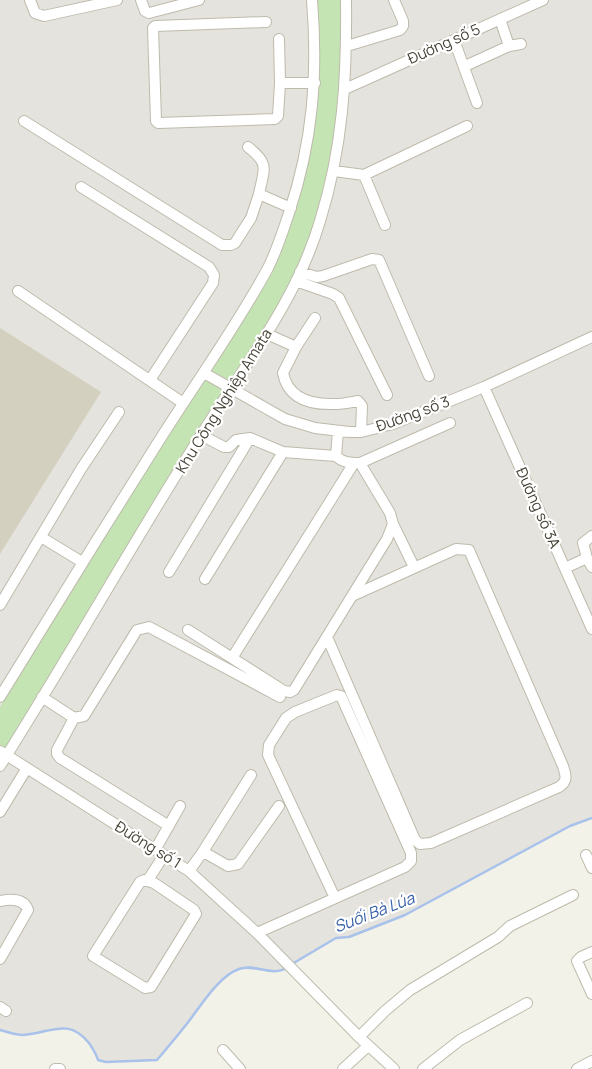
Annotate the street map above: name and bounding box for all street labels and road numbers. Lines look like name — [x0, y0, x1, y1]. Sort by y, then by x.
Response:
street label: Đường số 5 — [404, 18, 483, 69]
street label: Khu Công Nghiệp Amata — [170, 324, 277, 477]
street label: Đường số 3 — [373, 391, 453, 437]
street label: Đường số 3A — [511, 464, 566, 552]
street label: Đường số 1 — [111, 816, 185, 873]

